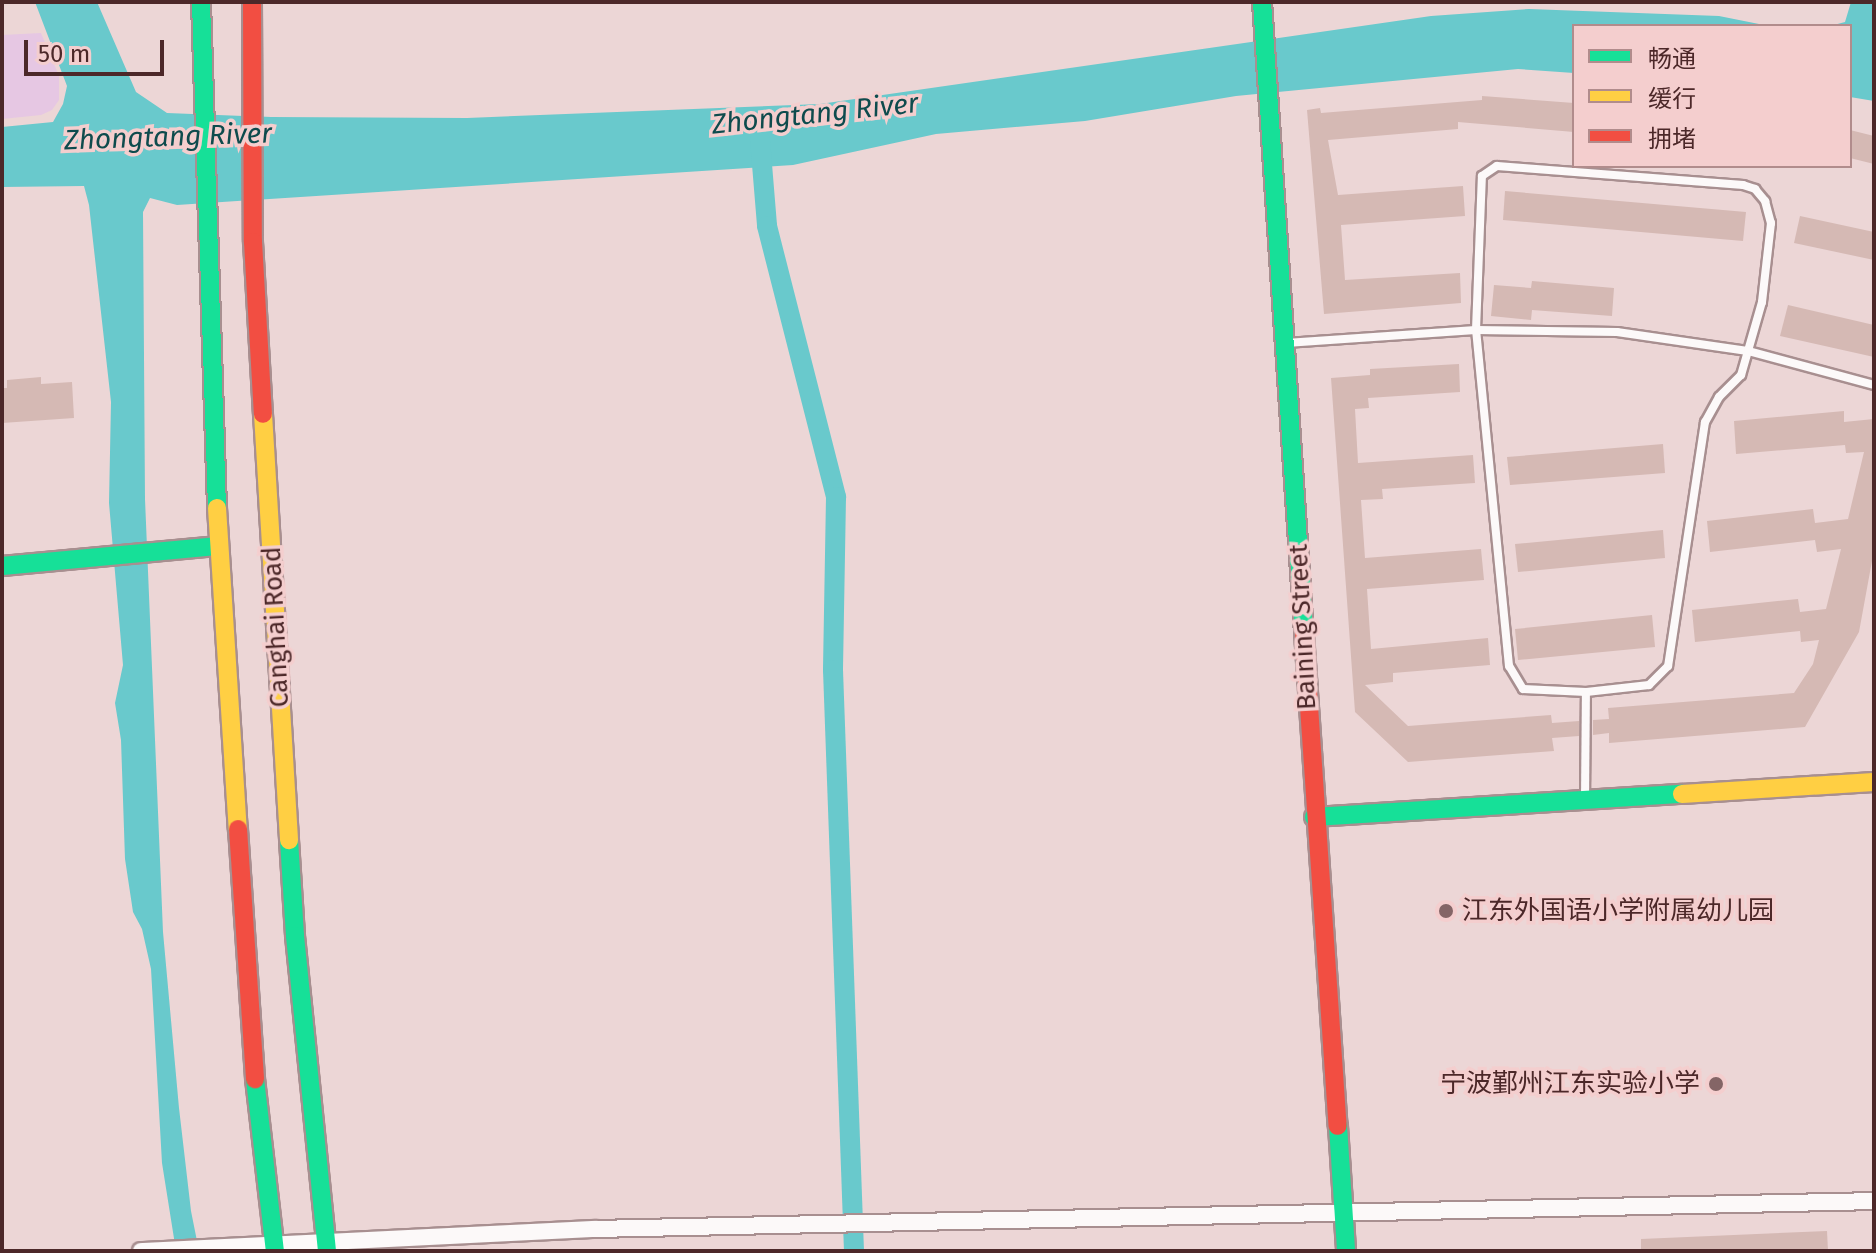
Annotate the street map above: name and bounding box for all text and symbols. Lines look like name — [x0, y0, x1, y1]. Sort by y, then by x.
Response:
scale bar — [28, 24, 168, 74]
legend — [1572, 24, 1852, 168]
text: 50 m — [38, 40, 90, 68]
text: 畅通 — [1648, 45, 1696, 73]
text: 缓行 — [1648, 85, 1696, 113]
water label: Zhongtang River — [710, 86, 920, 142]
water label: Zhongtang River — [64, 117, 272, 157]
text: 拥堵 — [1648, 125, 1696, 153]
street label: Baining Street — [1283, 543, 1323, 711]
street label: Canghai Road — [256, 546, 296, 708]
place label: 江东外国语小学附属幼儿园 — [1462, 895, 1774, 927]
marker: 江东外国语小学附属幼儿园 — [1437, 902, 1455, 920]
place label: 宁波鄞州江东实验小学 — [1440, 1068, 1700, 1100]
marker: 宁波鄞州江东实验小学 — [1707, 1075, 1725, 1093]

